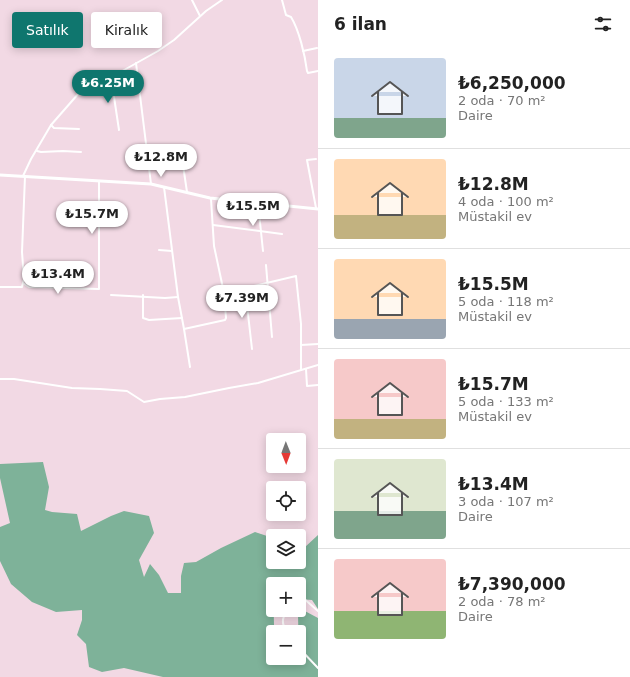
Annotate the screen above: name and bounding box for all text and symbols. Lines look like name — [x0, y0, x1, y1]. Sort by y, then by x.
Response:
chip: Satılık — [12, 12, 83, 48]
chip: Kiralık — [91, 12, 162, 48]
icon: filters — [592, 13, 614, 35]
text: 6 ilan — [334, 14, 387, 34]
pin: ₺6.25M — [75, 70, 141, 104]
text: ₺6,250,000 — [458, 73, 566, 93]
icon: home — [366, 74, 414, 122]
text: ₺6.25M — [81, 75, 135, 90]
text: 2 oda · 70 m² — [458, 93, 546, 108]
text: Daire — [458, 108, 493, 123]
pin: ₺12.8M — [128, 144, 194, 178]
text: ₺12.8M — [134, 149, 188, 164]
text: ₺12.8M — [458, 174, 529, 194]
icon: home — [366, 175, 414, 223]
pin: ₺15.5M — [220, 193, 286, 227]
text: 4 oda · 100 m² — [458, 194, 554, 209]
text: ₺15.5M — [226, 198, 280, 213]
pin: ₺15.7M — [59, 201, 125, 235]
text: ₺15.7M — [65, 206, 119, 221]
text: Müstakil ev — [458, 209, 532, 224]
pin: ₺13.4M — [25, 261, 91, 295]
text: ₺13.4M — [31, 266, 85, 281]
text: ₺15.5M — [458, 274, 529, 294]
icon: home — [366, 275, 414, 323]
pin: ₺7.39M — [209, 285, 275, 319]
text: ₺7.39M — [215, 290, 269, 305]
text: 5 oda · 118 m² — [458, 294, 554, 309]
text: Müstakil ev — [458, 309, 532, 324]
text: ₺15.7M — [458, 374, 529, 394]
icon: home — [366, 375, 414, 423]
text: 5 oda · 133 m² — [458, 394, 554, 409]
text: Müstakil ev — [458, 409, 532, 424]
north arrow — [266, 433, 306, 473]
map controls — [266, 433, 306, 665]
text: ₺13.4M — [458, 474, 529, 494]
icon: home — [366, 475, 414, 523]
button: locate — [266, 481, 306, 521]
text: 3 oda · 107 m² — [458, 494, 554, 509]
text: Daire — [458, 509, 493, 524]
button: layers — [266, 529, 306, 569]
text: ₺7,390,000 — [458, 574, 566, 594]
icon: home — [366, 575, 414, 623]
button: + — [266, 577, 306, 617]
text: 2 oda · 78 m² — [458, 594, 546, 609]
text: Daire — [458, 609, 493, 624]
button: − — [266, 625, 306, 665]

